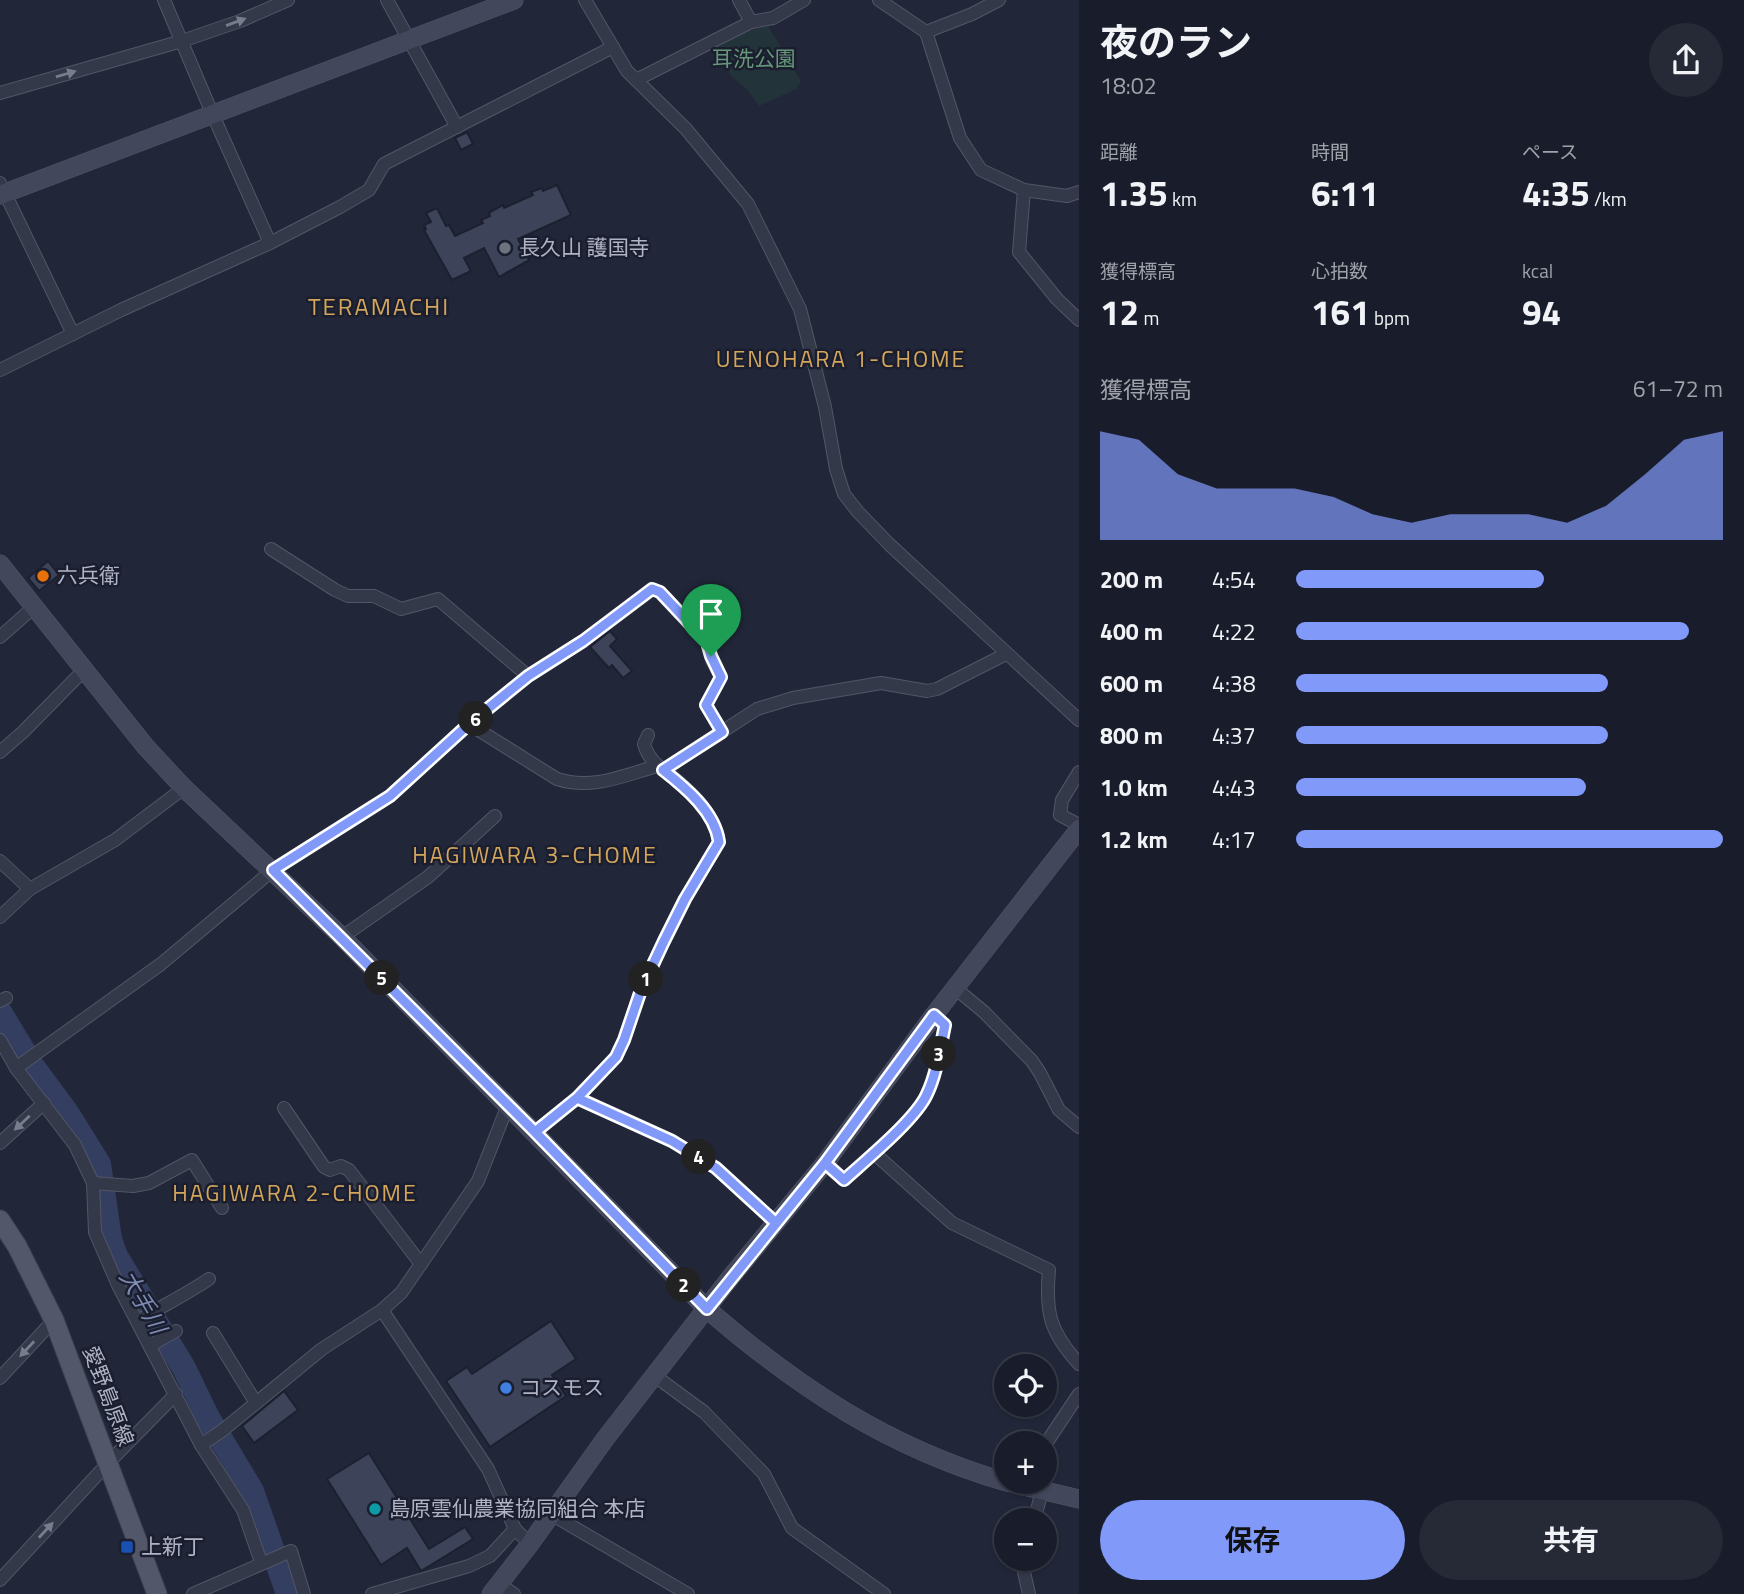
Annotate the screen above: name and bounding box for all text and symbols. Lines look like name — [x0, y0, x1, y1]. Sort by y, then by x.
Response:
text: 夜のラン — [1100, 13, 1252, 71]
one-way arrow — [226, 16, 247, 27]
button: share — [1649, 23, 1723, 97]
park label: 耳洗公園 — [712, 42, 796, 74]
text: 18:02 — [1100, 68, 1157, 103]
one-way arrow — [55, 69, 76, 79]
text: 距離 — [1100, 137, 1138, 166]
text: 時間 — [1311, 137, 1349, 166]
text: ペース — [1522, 137, 1578, 166]
text: 1.35 — [1100, 166, 1168, 220]
text: 6:11 — [1311, 166, 1379, 220]
text: 4:35 — [1522, 166, 1590, 220]
text: km — [1168, 184, 1197, 213]
text: /km — [1590, 184, 1627, 213]
place label: 長久山 護国寺 — [519, 231, 650, 263]
marker: 長久山 護国寺 — [497, 240, 513, 256]
text: 獲得標高 — [1100, 256, 1176, 285]
text: 心拍数 — [1311, 256, 1368, 285]
text: kcal — [1522, 256, 1553, 285]
text: 12 — [1100, 285, 1139, 339]
text: 161 — [1311, 285, 1370, 339]
text: 94 — [1522, 285, 1561, 339]
district label: TERAMACHI — [308, 288, 450, 324]
text: m — [1139, 303, 1159, 332]
text: bpm — [1370, 303, 1410, 332]
district label: UENOHARA 1-CHOME — [716, 341, 966, 376]
text: 61–72 m — [1633, 371, 1723, 406]
text: 獲得標高 — [1100, 372, 1192, 407]
place label: 六兵衛 — [57, 559, 120, 591]
text: 200 m — [1100, 562, 1163, 597]
text: 4:54 — [1212, 562, 1256, 597]
marker: 六兵衛 — [35, 568, 51, 584]
pin — [681, 584, 741, 656]
icon: arrive — [692, 595, 730, 633]
text: 400 m — [1100, 614, 1163, 649]
text: 4:22 — [1212, 614, 1256, 649]
text: 600 m — [1100, 666, 1163, 701]
text: 4:38 — [1212, 666, 1256, 701]
pin: 6 — [458, 702, 494, 736]
text: 6 — [470, 704, 481, 733]
text: 800 m — [1100, 718, 1163, 753]
text: 4:37 — [1212, 718, 1256, 753]
text: 1.0 km — [1100, 770, 1168, 805]
text: 4:43 — [1212, 770, 1256, 805]
text: 1.2 km — [1100, 822, 1168, 857]
text: 4:17 — [1212, 822, 1256, 857]
district label: HAGIWARA 3-CHOME — [412, 837, 658, 872]
pin: 5 — [364, 960, 400, 996]
pin: 1 — [628, 962, 664, 996]
text: 5 — [376, 963, 387, 992]
text: 1 — [640, 964, 651, 993]
pin: 3 — [922, 1036, 956, 1072]
text: 3 — [933, 1039, 944, 1068]
one-way arrow — [13, 1115, 31, 1131]
pin: 4 — [682, 1140, 716, 1174]
text: 4 — [693, 1142, 704, 1171]
district label: HAGIWARA 2-CHOME — [172, 1175, 418, 1210]
water label: 大手川 — [111, 1263, 177, 1343]
pin: 2 — [666, 1268, 702, 1302]
text: 2 — [678, 1270, 689, 1299]
one-way arrow — [20, 1340, 36, 1357]
street label: 愛野島原線 — [75, 1341, 143, 1450]
map controls — [994, 1354, 1057, 1571]
button: locate — [994, 1354, 1057, 1417]
place label: コスモス — [520, 1371, 604, 1403]
marker: コスモス — [498, 1380, 514, 1396]
button: + — [994, 1431, 1057, 1494]
place label: 島原雲仙農業協同組合 本店 — [389, 1492, 646, 1524]
button: 保存 — [1100, 1500, 1405, 1580]
button: 共有 — [1419, 1500, 1723, 1580]
marker: 島原雲仙農業協同組合 本店 — [367, 1501, 383, 1517]
button: − — [994, 1508, 1057, 1571]
one-way arrow — [38, 1522, 54, 1539]
place label: 上新丁 — [141, 1530, 204, 1562]
marker: 上新丁 — [119, 1539, 135, 1555]

